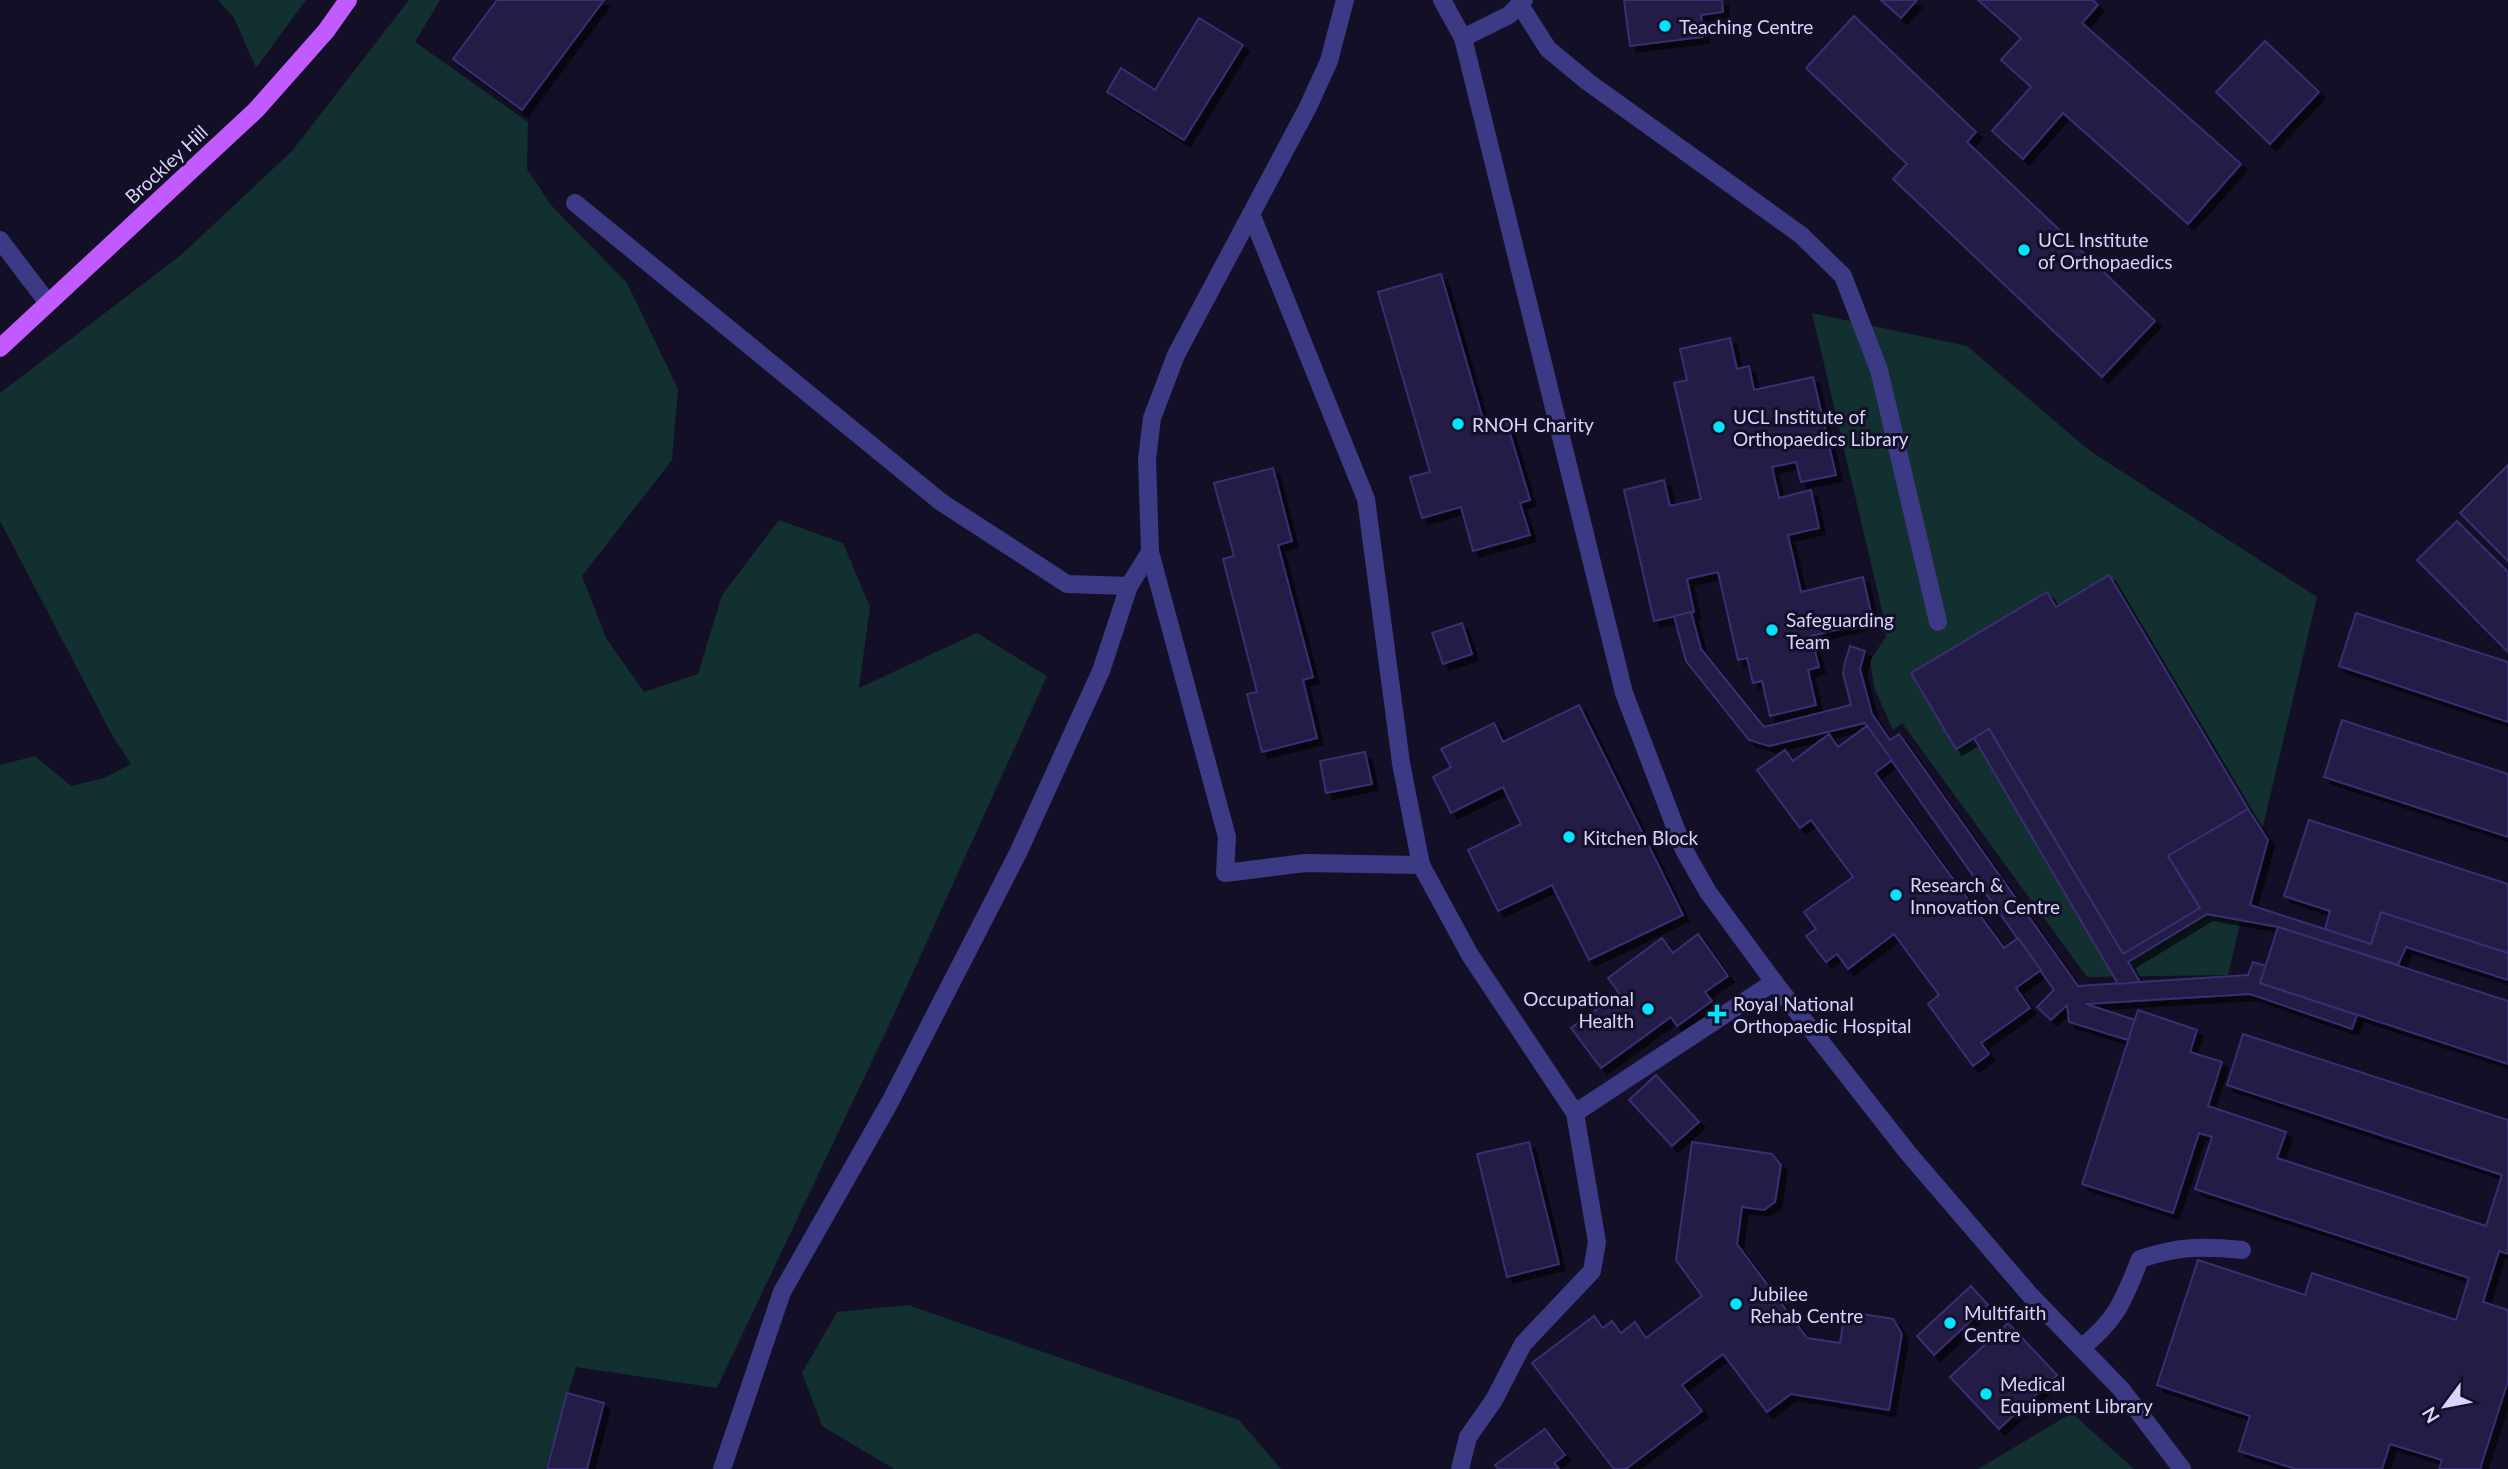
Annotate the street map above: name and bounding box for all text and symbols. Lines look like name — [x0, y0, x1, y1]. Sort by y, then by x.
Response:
place label: Teaching Centre — [1679, 15, 1813, 38]
marker: Teaching Centre — [1657, 18, 1673, 34]
street label: Brockley Hill — [120, 120, 212, 208]
place label: UCL Institute of Orthopaedics — [2038, 228, 2172, 273]
marker: UCL Institute of Orthopaedics — [2016, 242, 2032, 258]
place label: UCL Institute of Orthopaedics Library — [1733, 405, 1909, 450]
place label: RNOH Charity — [1472, 413, 1594, 436]
marker: RNOH Charity — [1450, 416, 1466, 432]
marker: UCL Institute of Orthopaedics Library — [1711, 419, 1727, 435]
place label: Safeguarding Team — [1786, 608, 1894, 653]
marker: Safeguarding Team — [1764, 622, 1780, 638]
place label: Kitchen Block — [1583, 826, 1699, 849]
marker: Kitchen Block — [1561, 829, 1577, 845]
place label: Research & Innovation Centre — [1910, 873, 2060, 918]
marker: Research & Innovation Centre — [1888, 887, 1904, 903]
place label: Occupational Health — [1523, 987, 1634, 1032]
place label: Royal National Orthopaedic Hospital — [1733, 992, 1912, 1037]
marker: Occupational Health — [1640, 1001, 1656, 1017]
marker: Royal National Orthopaedic Hospital — [1707, 1004, 1727, 1024]
place label: Jubilee Rehab Centre — [1750, 1282, 1863, 1327]
marker: Jubilee Rehab Centre — [1728, 1296, 1744, 1312]
place label: Multifaith Centre — [1964, 1301, 2046, 1346]
marker: Multifaith Centre — [1942, 1315, 1958, 1331]
north arrow — [2410, 1371, 2480, 1441]
place label: Medical Equipment Library — [2000, 1372, 2153, 1417]
marker: Medical Equipment Library — [1978, 1386, 1994, 1402]
text: N — [2417, 1403, 2444, 1428]

